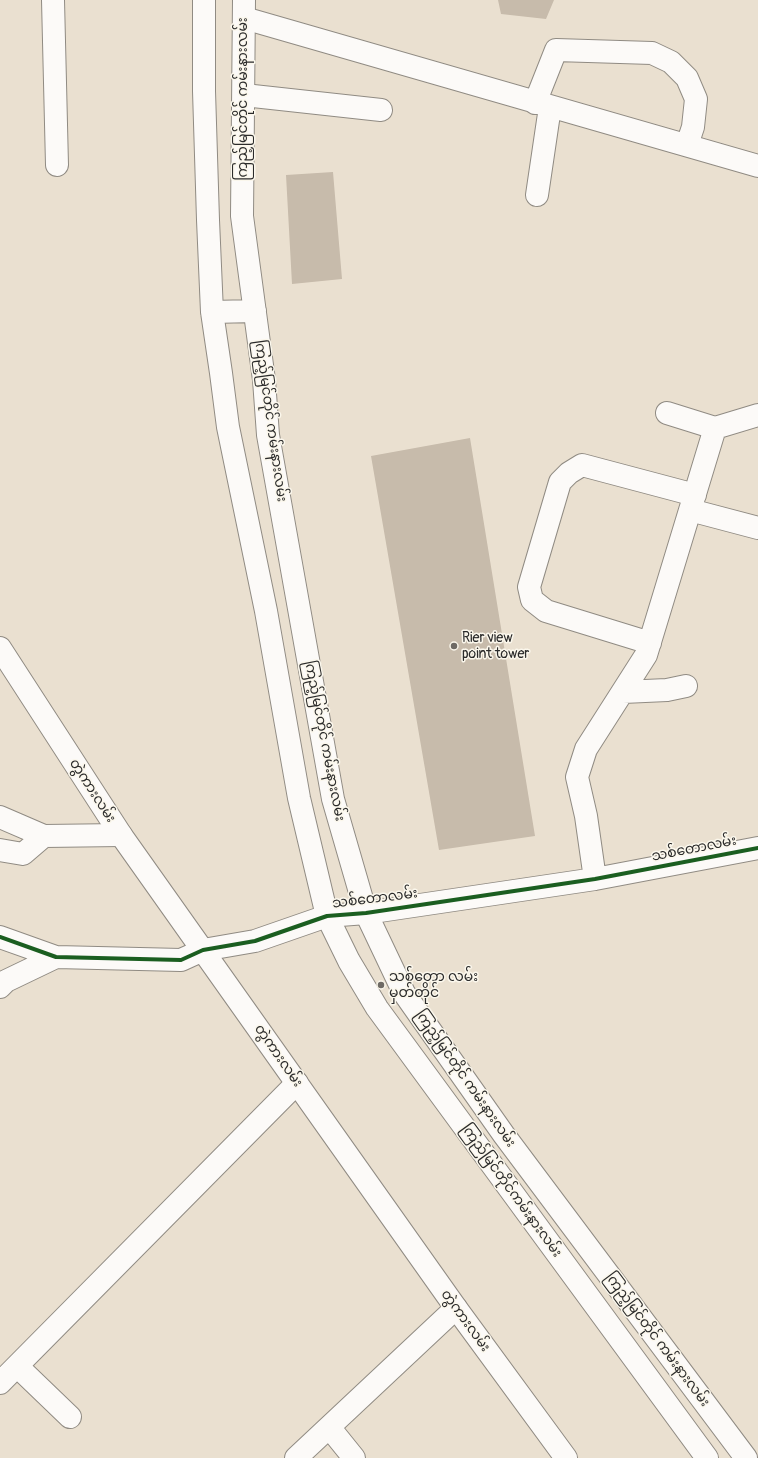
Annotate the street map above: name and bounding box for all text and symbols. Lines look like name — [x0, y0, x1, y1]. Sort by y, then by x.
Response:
street label: ကြည့်မြင်တိုင် ကမ်းနားလမ်း — [235, 17, 251, 181]
street label: ကြည့်မြင်တိုင် ကမ်းနားလမ်း — [250, 339, 290, 503]
place label: Rier view point tower — [462, 630, 529, 662]
marker: Rier view point tower — [449, 641, 459, 651]
street label: ကြည့်မြင်တိုင် ကမ်းနားလမ်း — [300, 659, 348, 823]
street label: တွဲကားလမ်း — [65, 756, 119, 826]
street label: သစ်တောလမ်း — [650, 833, 738, 865]
street label: သစ်တောလမ်း — [331, 885, 419, 913]
place label: သစ်တော လမ်း မှတ်တိုင် — [389, 969, 478, 1002]
marker: သစ်တော လမ်း မှတ်တိုင် — [376, 980, 386, 990]
street label: ကြည့်မြင်တိုင် ကမ်းနားလမ်း — [411, 1007, 519, 1151]
street label: တွဲကားလမ်း — [250, 1021, 306, 1091]
street label: ကြည်မြင်တိုင်ကမ်းနားလမ်း — [457, 1121, 565, 1261]
street label: ကြည့်မြင်တိုင် ကမ်းနားလမ်း — [601, 1270, 713, 1410]
street label: တွဲကားလမ်း — [437, 1287, 493, 1355]

